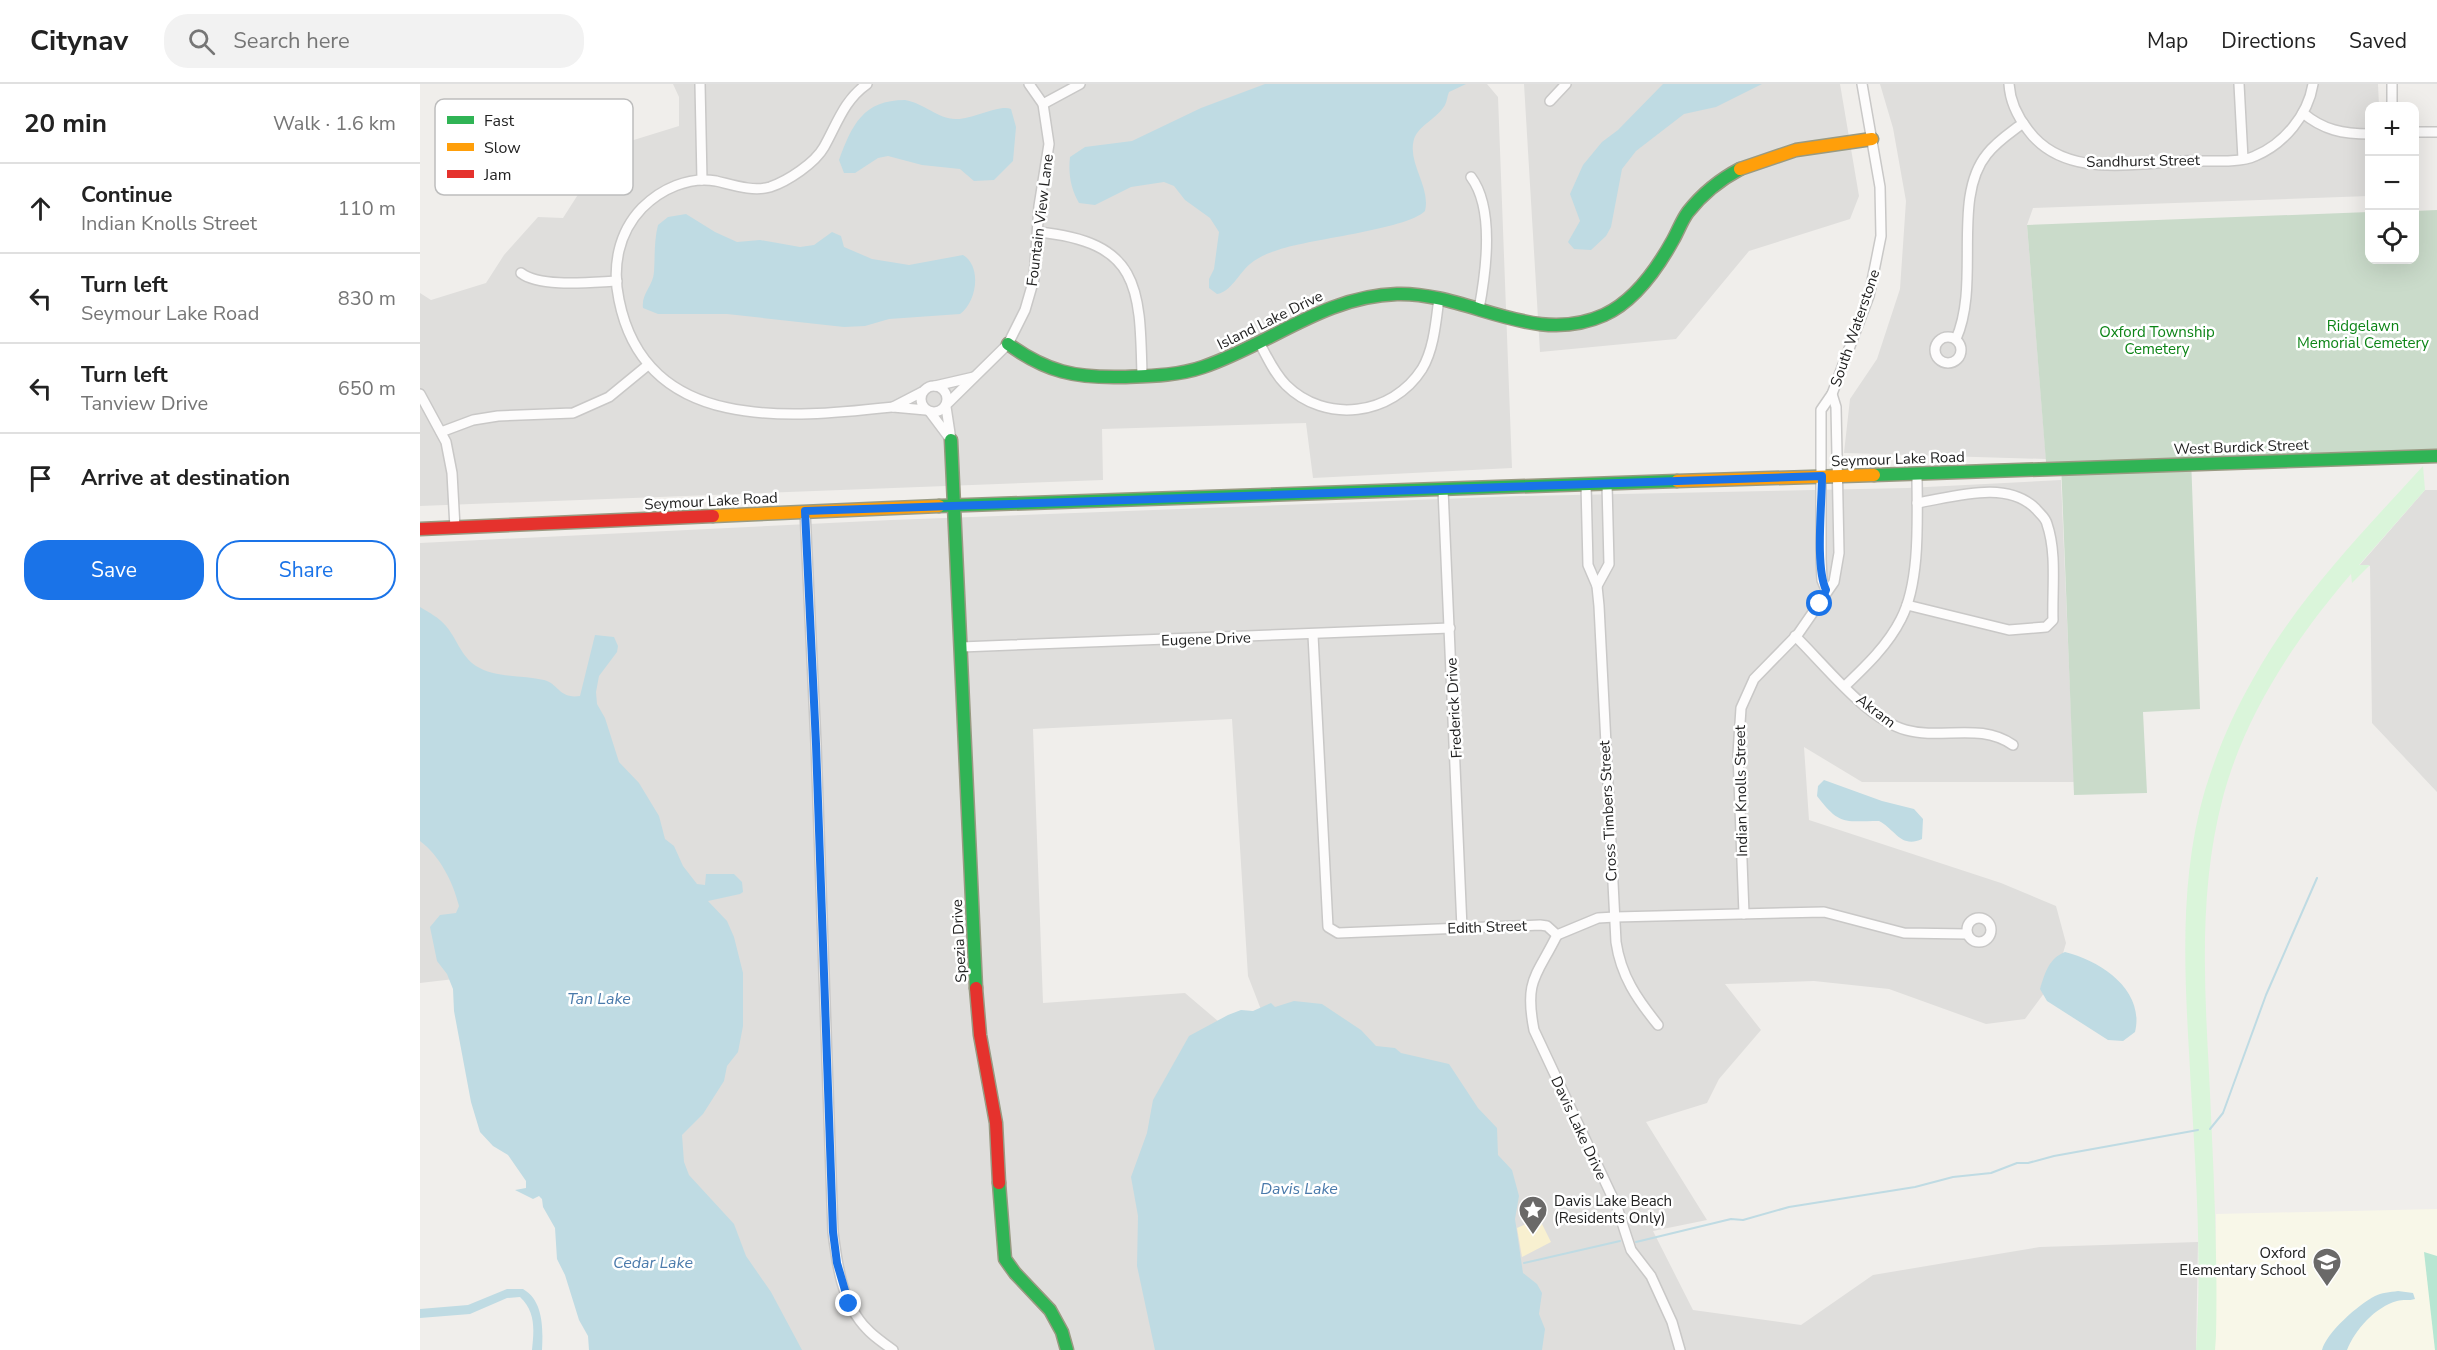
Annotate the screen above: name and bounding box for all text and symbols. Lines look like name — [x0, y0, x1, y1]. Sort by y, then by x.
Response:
search box — [164, 14, 584, 68]
text: Citynav — [30, 22, 128, 60]
icon: search — [185, 25, 218, 58]
text: Search here — [233, 26, 350, 56]
text: Map — [2147, 27, 2188, 55]
text: Directions — [2221, 27, 2316, 55]
text: Saved — [2349, 27, 2407, 55]
legend — [435, 99, 633, 195]
map controls — [2365, 102, 2419, 264]
button: + — [2365, 102, 2419, 156]
text: 20 min — [24, 106, 107, 141]
text: Walk · 1.6 km — [273, 110, 396, 137]
text: Fast — [484, 110, 515, 132]
text: Slow — [484, 137, 521, 159]
street label: Sandhurst Street — [2086, 150, 2201, 172]
street label: Fountain View Lane — [1022, 153, 1058, 287]
button: − — [2365, 156, 2419, 210]
text: Jam — [483, 164, 511, 186]
text: Continue — [81, 180, 172, 210]
icon: ahead — [24, 192, 57, 225]
text: 110 m — [338, 195, 396, 222]
text: Indian Knolls Street — [81, 210, 257, 237]
button: locate — [2365, 210, 2419, 264]
street label: South Waterstone — [1826, 267, 1884, 389]
text: Turn left — [81, 270, 168, 300]
icon: left — [24, 282, 57, 315]
text: 830 m — [338, 285, 396, 312]
street label: Island Lake Drive — [1214, 286, 1326, 354]
text: Seymour Lake Road — [81, 300, 259, 327]
park label: Ridgelawn Memorial Cemetery — [2297, 316, 2429, 353]
park label: Oxford Township Cemetery — [2099, 322, 2215, 359]
text: Turn left — [81, 360, 168, 390]
icon: left — [24, 372, 57, 405]
text: 650 m — [338, 375, 396, 402]
text: Tanview Drive — [81, 390, 208, 417]
street label: West Burdick Street — [2173, 435, 2310, 459]
street label: Seymour Lake Road — [1831, 447, 1965, 471]
icon: arrive — [24, 462, 57, 495]
text: Arrive at destination — [81, 463, 290, 493]
street label: Seymour Lake Road — [644, 488, 778, 514]
button: Save — [24, 540, 204, 600]
button: Share — [216, 540, 396, 600]
route start — [1806, 590, 1832, 616]
street label: Eugene Drive — [1161, 627, 1251, 651]
street label: Frederick Drive — [1441, 657, 1467, 759]
street label: Akram — [1852, 690, 1900, 732]
street label: Indian Knolls Street — [1730, 724, 1752, 857]
street label: Cross Timbers Street — [1594, 739, 1622, 882]
street label: Spezia Drive — [947, 899, 971, 983]
street label: Edith Street — [1447, 916, 1528, 938]
water label: Tan Lake — [567, 988, 631, 1010]
street label: Davis Lake Drive — [1546, 1073, 1612, 1183]
water label: Davis Lake — [1260, 1178, 1338, 1200]
place label: Davis Lake Beach (Residents Only) — [1554, 1191, 1672, 1228]
place icon: Davis Lake Beach (Residents Only) — [1517, 1194, 1549, 1236]
place label: Oxford Elementary School — [2179, 1243, 2307, 1280]
school or university icon: Oxford Elementary School — [2311, 1246, 2343, 1288]
water label: Cedar Lake — [613, 1252, 693, 1274]
route end — [835, 1290, 861, 1316]

